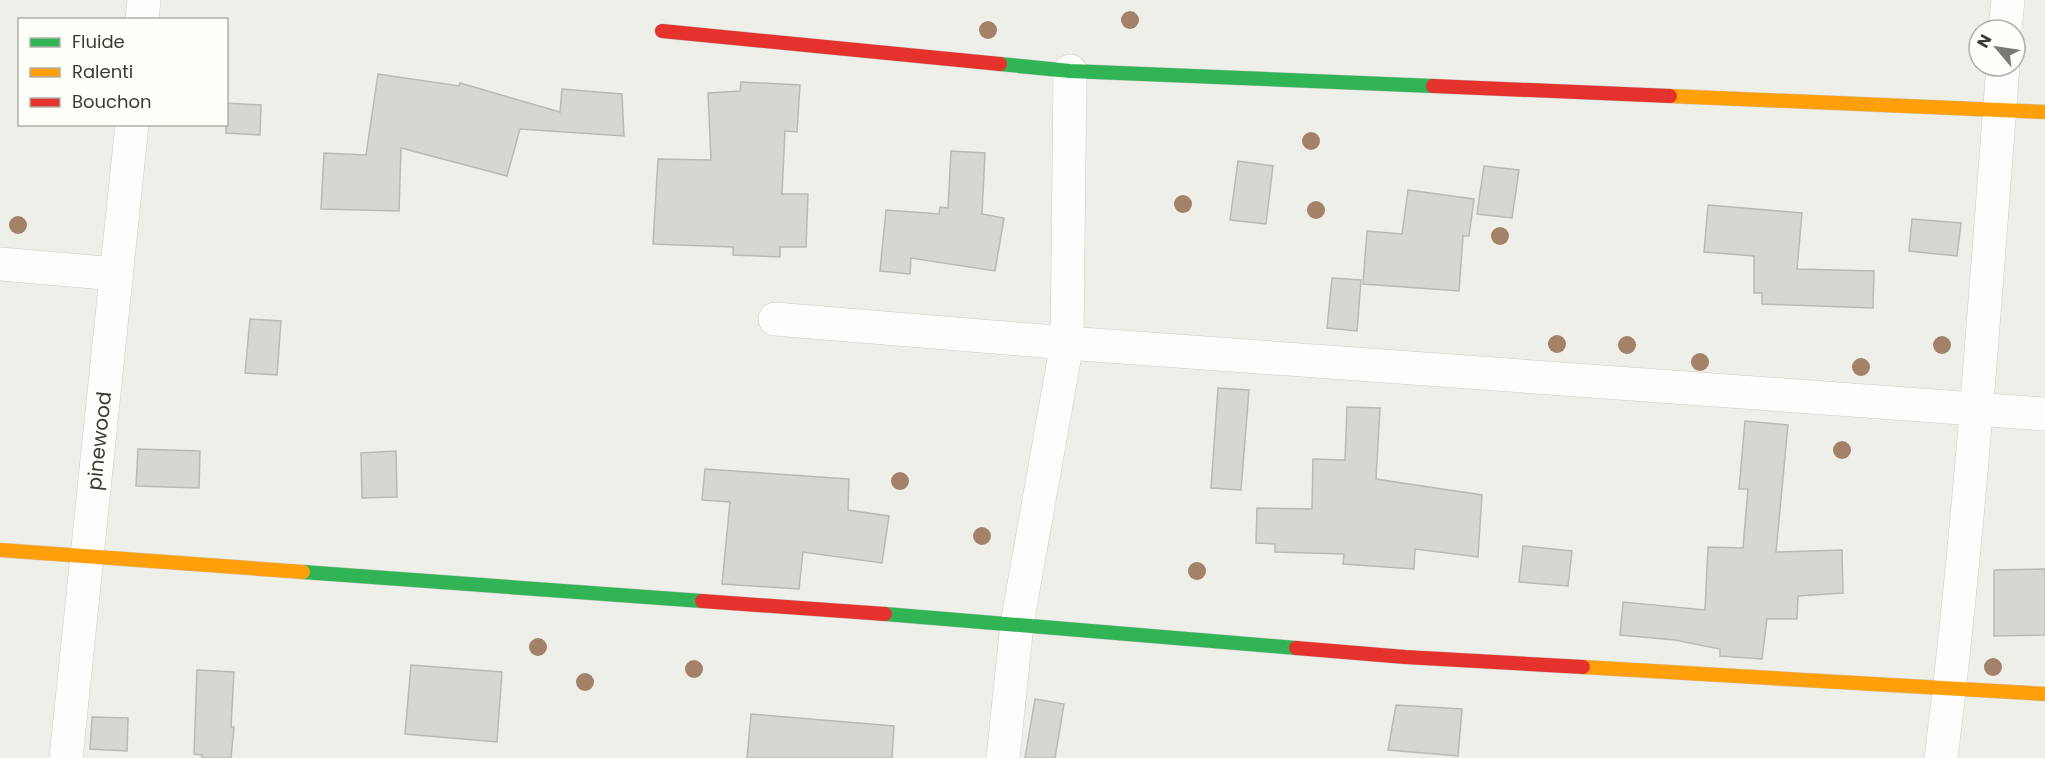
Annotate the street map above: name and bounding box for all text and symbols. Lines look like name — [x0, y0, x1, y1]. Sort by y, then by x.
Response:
legend — [18, 18, 228, 126]
north arrow — [1967, 18, 2027, 78]
text: Fluide — [72, 29, 125, 54]
text: N — [1971, 30, 1997, 52]
text: Ralenti — [72, 59, 133, 84]
text: Bouchon — [72, 89, 152, 114]
street label: pinewood — [80, 390, 118, 492]

